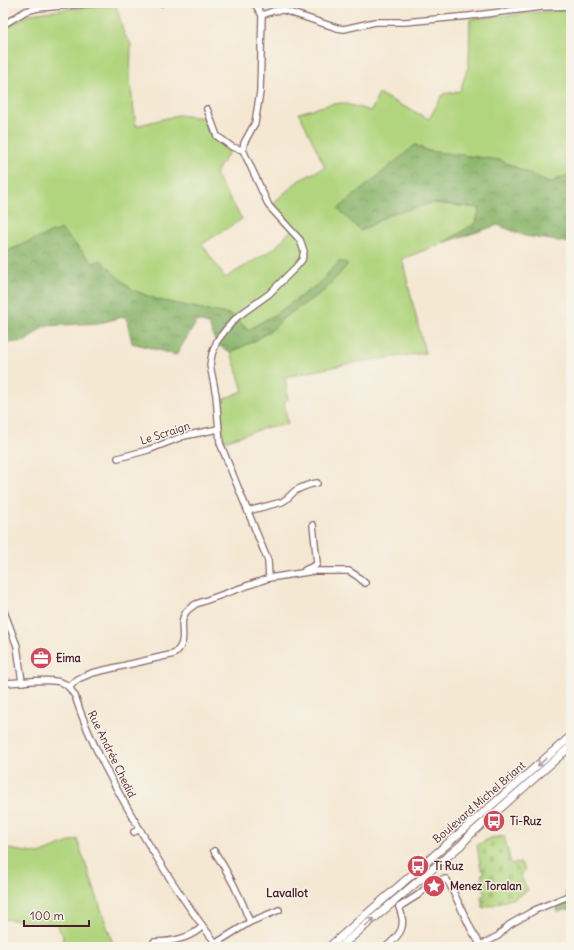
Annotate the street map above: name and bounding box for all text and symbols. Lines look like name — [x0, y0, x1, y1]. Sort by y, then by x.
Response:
street label: Le Scraign — [138, 418, 192, 448]
office icon: Eima — [28, 645, 54, 671]
place label: Eima — [56, 651, 82, 665]
street label: Rue Andrée Chedid — [85, 708, 139, 800]
street label: Boulevard Michel Briant — [430, 758, 528, 846]
one-way arrow — [536, 758, 547, 767]
bus stop icon: Ti-Ruz — [481, 808, 507, 834]
place label: Ti-Ruz — [510, 814, 542, 828]
bus stop icon: Ti Ruz — [405, 853, 431, 879]
place label: Ti Ruz — [434, 859, 464, 873]
place icon: Menez Toralan — [421, 873, 447, 899]
place label: Menez Toralan — [450, 879, 523, 893]
district label: Lavallot — [266, 885, 309, 900]
scale bar — [24, 902, 89, 928]
text: 100 m — [30, 908, 64, 923]
one-way arrow — [365, 918, 376, 927]

